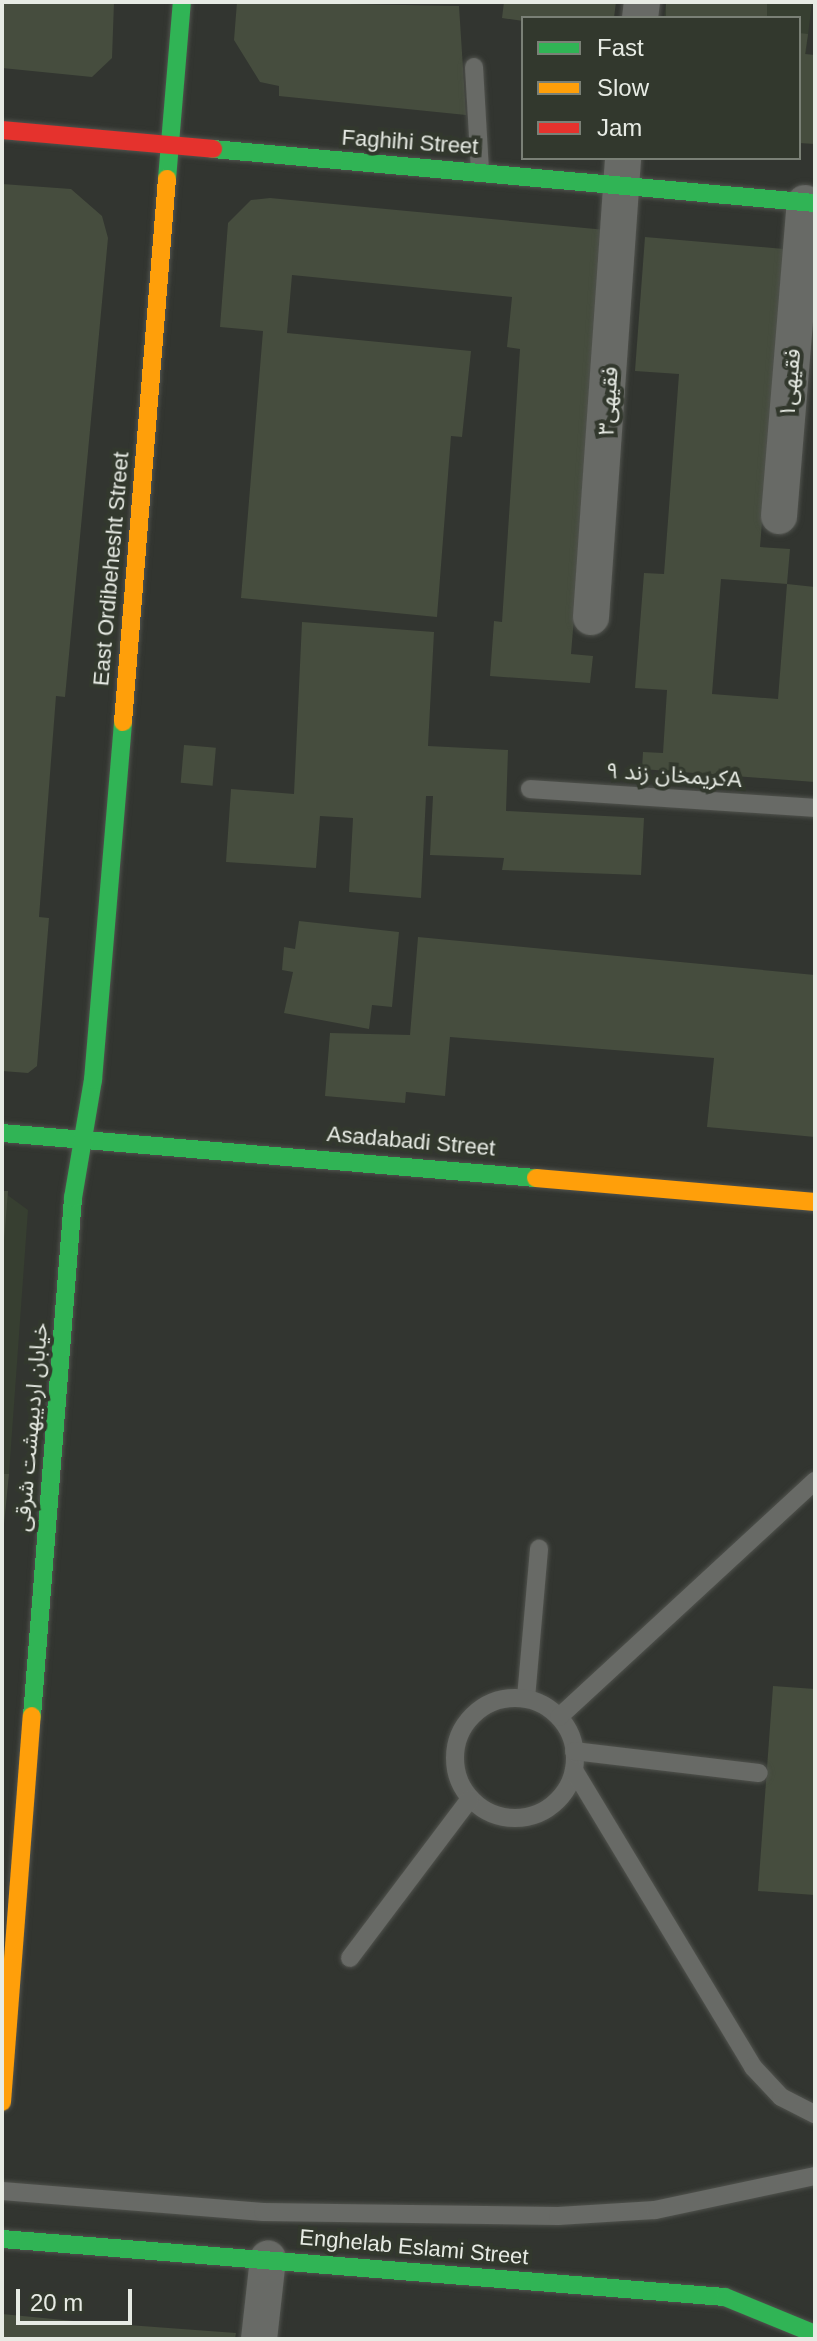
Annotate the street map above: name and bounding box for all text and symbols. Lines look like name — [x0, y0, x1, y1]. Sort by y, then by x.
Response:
legend — [521, 16, 801, 160]
text: Fast — [597, 34, 644, 61]
text: Slow — [597, 74, 649, 101]
text: Jam — [597, 114, 642, 141]
street label: Faghihi Street — [341, 124, 479, 160]
street label: فقیهی۱ — [774, 348, 806, 418]
street label: فقیهی۳ — [592, 366, 624, 436]
street label: East Ordibehesht Street — [88, 451, 134, 687]
street label: کریمخان زند ۹A — [605, 757, 743, 793]
street label: Asadabadi Street — [326, 1120, 496, 1162]
street label: خیابان اردیبهشت شرقی — [9, 1321, 53, 1533]
street label: Enghelab Eslami Street — [298, 2224, 530, 2270]
scale bar — [20, 2273, 136, 2323]
text: 20 m — [30, 2289, 83, 2316]

